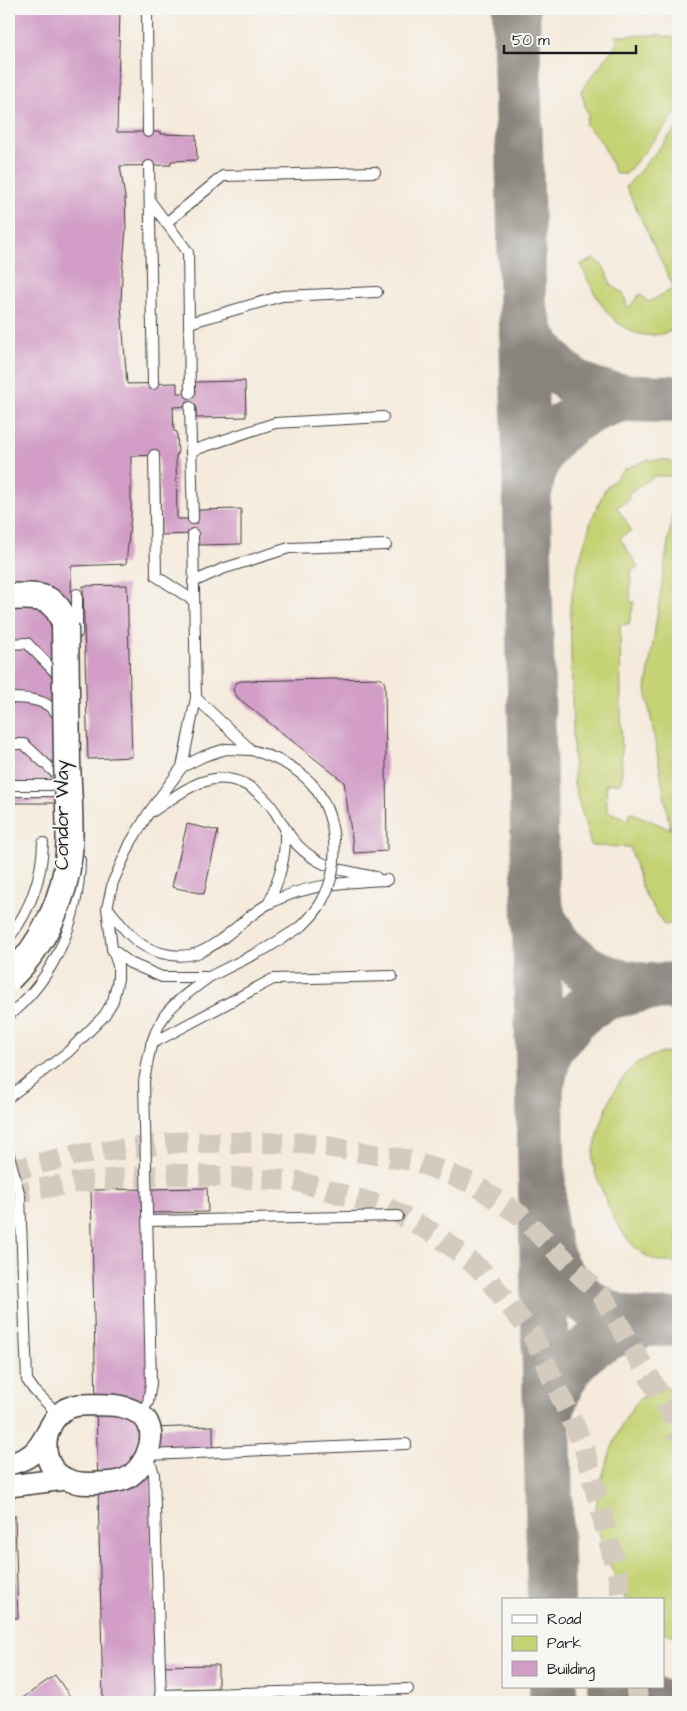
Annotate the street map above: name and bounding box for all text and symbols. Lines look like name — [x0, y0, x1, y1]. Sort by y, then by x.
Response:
scale bar — [504, 22, 637, 54]
text: 50 m — [512, 30, 550, 51]
street label: Condor Way — [49, 759, 77, 870]
legend — [502, 1598, 664, 1688]
text: Road — [547, 1609, 582, 1630]
text: Park — [547, 1633, 582, 1654]
text: Building — [547, 1659, 595, 1681]

